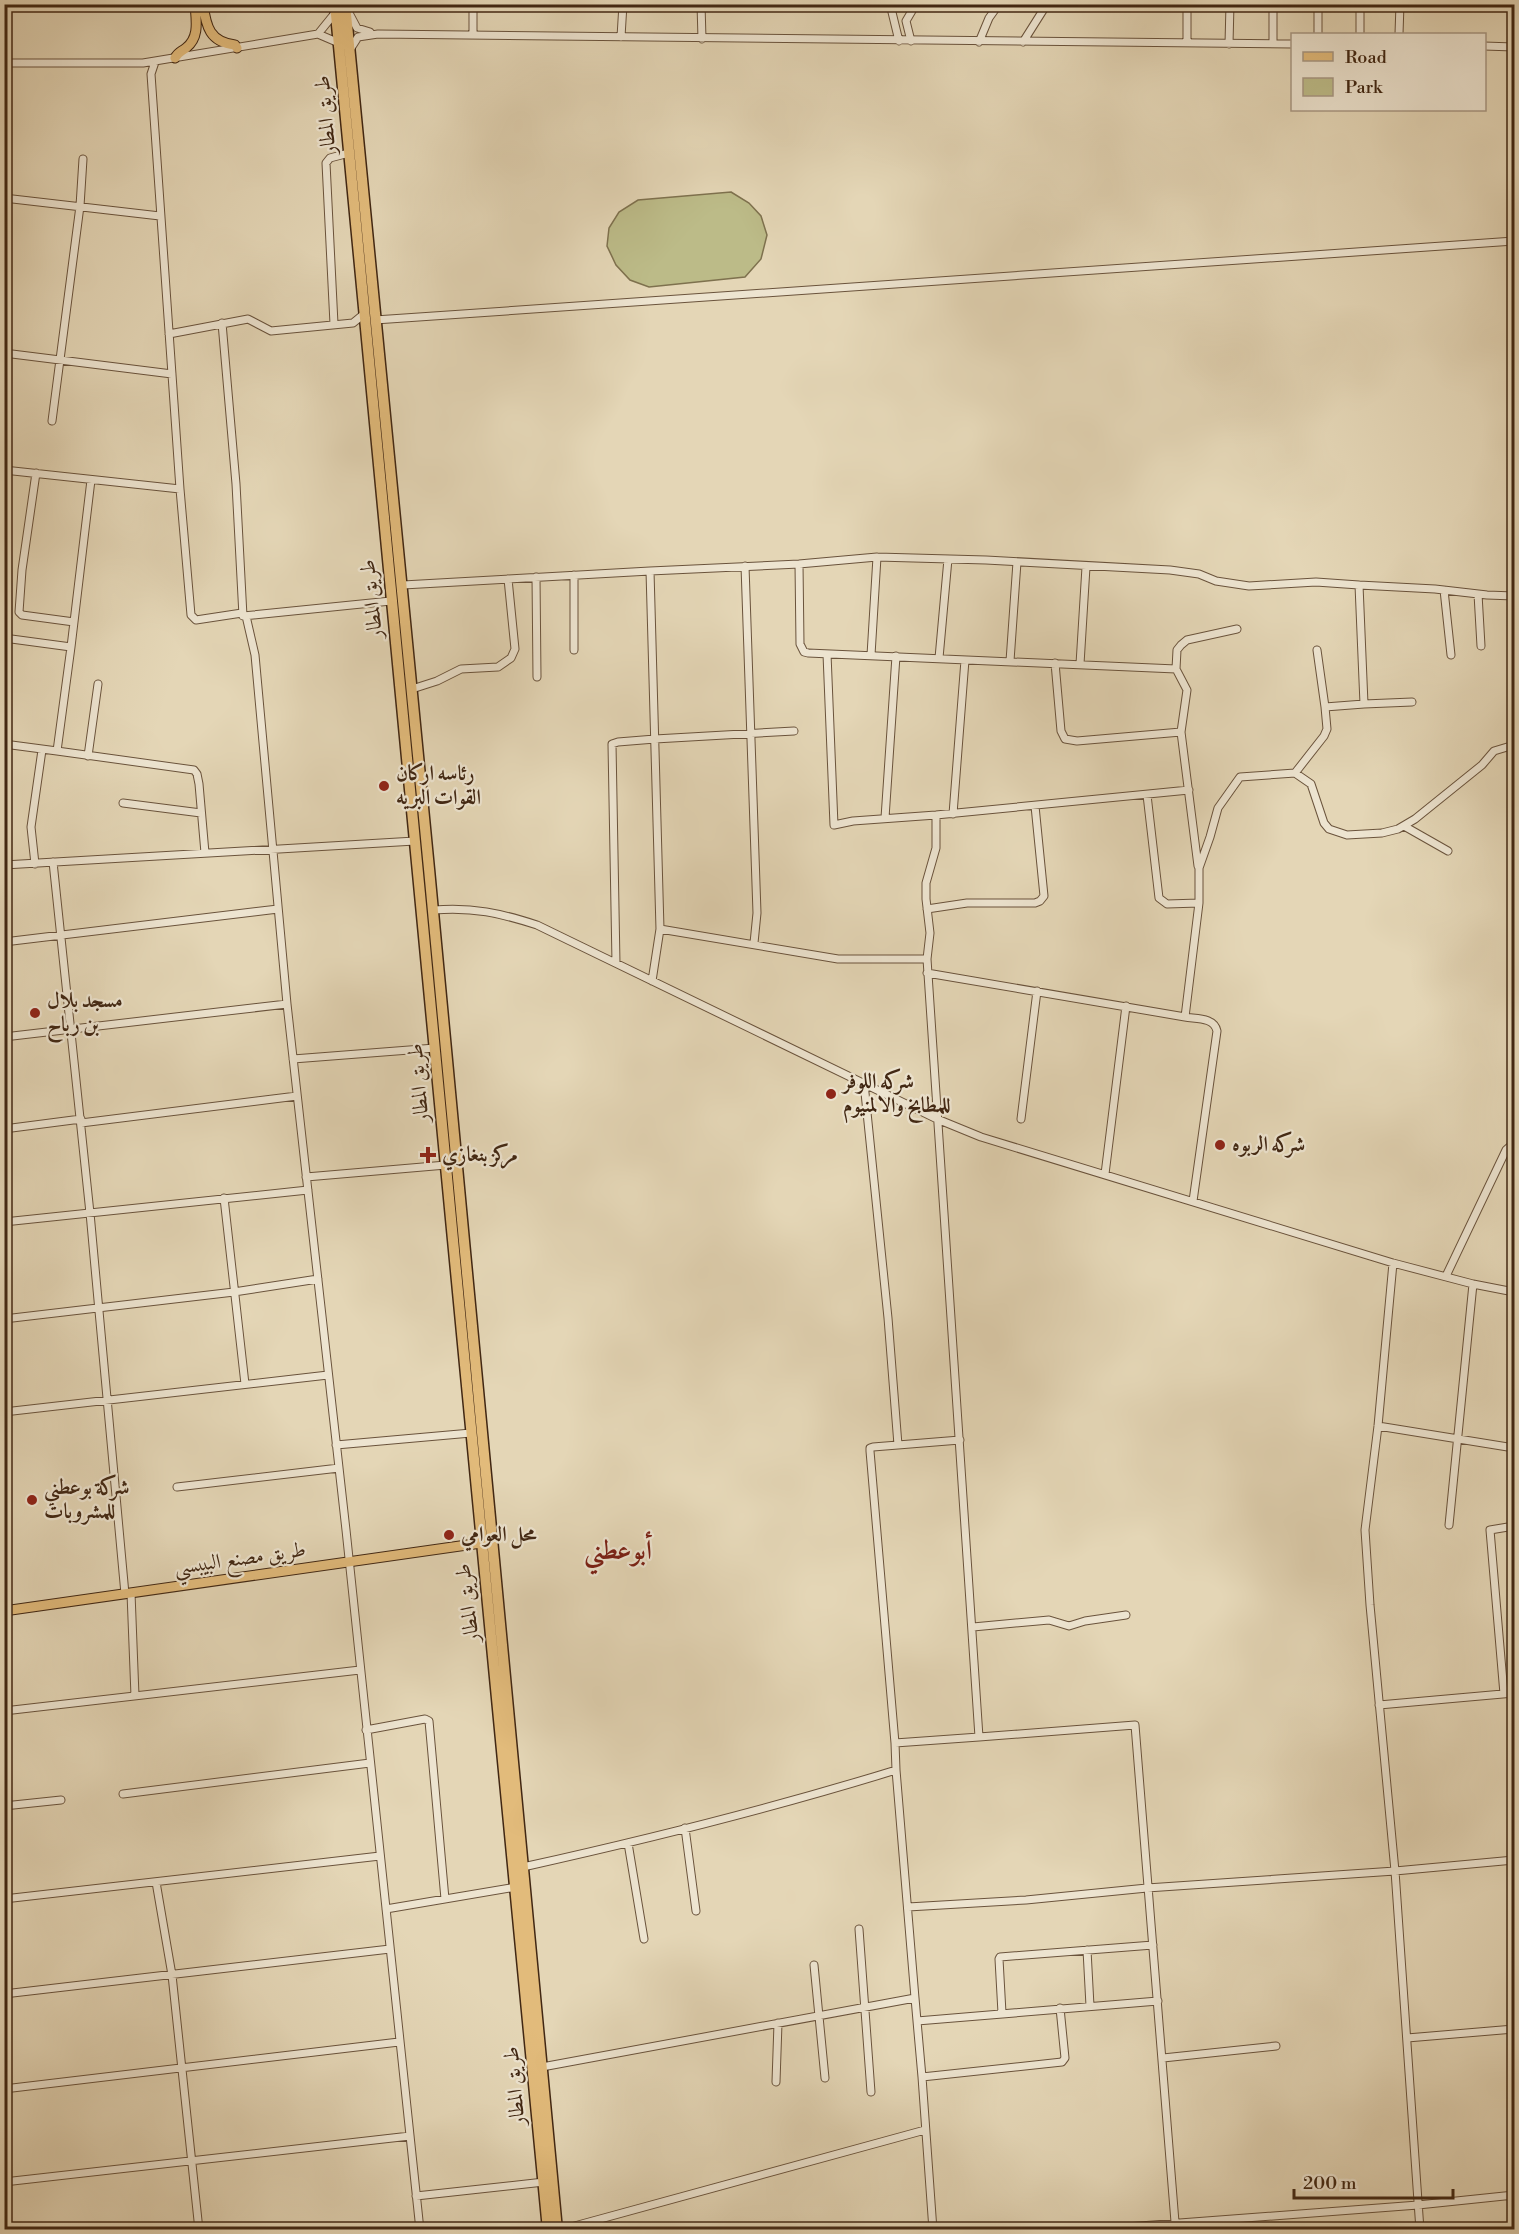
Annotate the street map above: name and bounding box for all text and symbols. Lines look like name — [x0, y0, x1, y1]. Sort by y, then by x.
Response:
legend — [1291, 33, 1486, 111]
text: Road — [1345, 46, 1388, 69]
street label: طريق المطار — [310, 74, 343, 158]
text: Park — [1345, 76, 1384, 99]
street label: طريق المطار — [355, 558, 389, 642]
place label: رئاسه اركان القوات البريه — [396, 761, 481, 811]
marker: رئاسه اركان القوات البريه — [377, 779, 391, 793]
place label: مسجد بلال بن رباح — [47, 988, 123, 1043]
marker: مسجد بلال بن رباح — [28, 1006, 42, 1020]
street label: طريق المطار — [403, 1042, 436, 1126]
place label: شركه اللوفر للمطابخ والالمنيوم — [841, 1068, 951, 1124]
marker: شركه اللوفر للمطابخ والالمنيوم — [824, 1087, 838, 1101]
place label: شركه الربوه — [1232, 1131, 1305, 1158]
marker: شركه الربوه — [1213, 1138, 1227, 1152]
place label: مركز بنغازي — [442, 1142, 518, 1171]
marker: مركز بنغازي — [419, 1146, 437, 1164]
place label: شركة بوعطني للمشروبات — [44, 1474, 129, 1525]
marker: شركة بوعطني للمشروبات — [25, 1493, 39, 1507]
place label: محل العوامي — [460, 1522, 538, 1552]
marker: محل العوامي — [442, 1528, 456, 1542]
district label: أبوعطني — [584, 1531, 653, 1575]
street label: طريق مصنع البيبسي — [172, 1537, 308, 1587]
street label: طريق المطار — [450, 1562, 486, 1646]
street label: طريق المطار — [499, 2045, 532, 2129]
scale bar — [1294, 2162, 1453, 2200]
text: 200 m — [1303, 2172, 1357, 2195]

